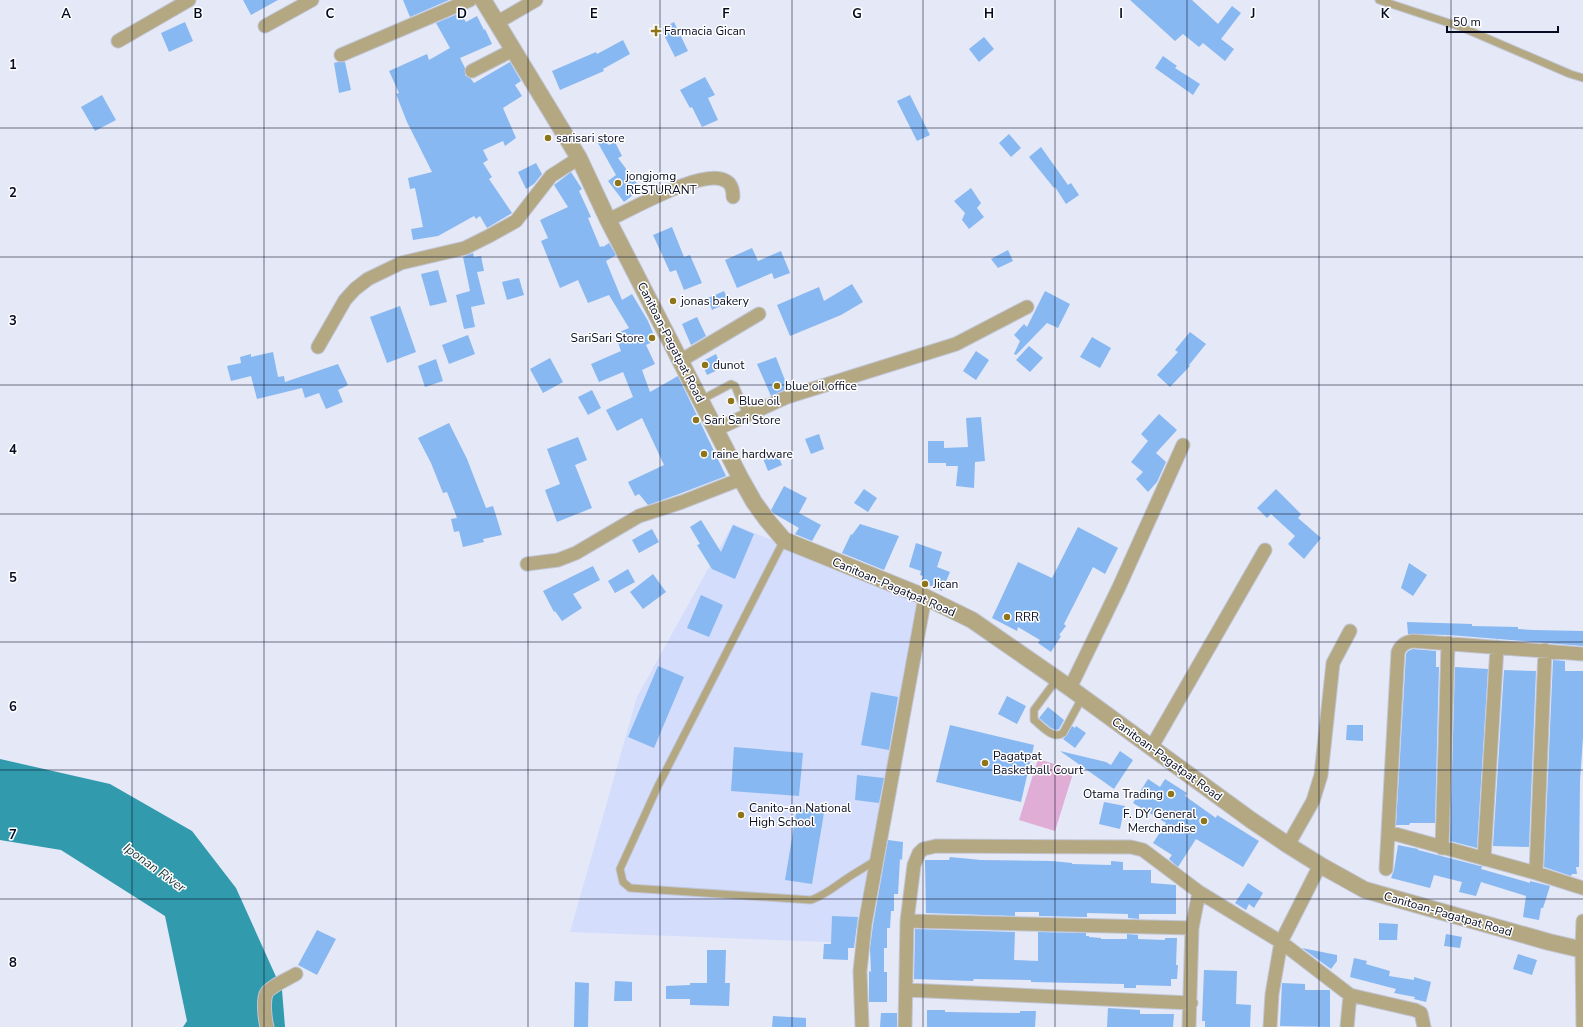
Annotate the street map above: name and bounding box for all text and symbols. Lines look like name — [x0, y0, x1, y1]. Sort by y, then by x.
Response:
text: A — [61, 5, 71, 23]
text: B — [194, 5, 203, 23]
text: C — [326, 5, 335, 23]
text: D — [457, 5, 467, 23]
text: E — [590, 5, 598, 23]
text: F — [722, 5, 730, 23]
text: G — [852, 5, 862, 23]
text: H — [984, 5, 994, 23]
text: I — [1119, 5, 1123, 23]
text: J — [1250, 5, 1255, 23]
text: K — [1381, 5, 1390, 23]
scale bar — [1447, 8, 1558, 34]
text: 50 m — [1453, 14, 1481, 30]
place label: Farmacia Gican — [664, 23, 746, 39]
marker: Farmacia Gican — [651, 26, 661, 36]
text: 1 — [9, 56, 17, 74]
place label: sarisari store — [556, 130, 625, 146]
marker: sarisari store — [543, 133, 553, 143]
place label: jongjomg RESTURANT — [625, 168, 698, 198]
marker: jongjomg RESTURANT — [613, 178, 623, 188]
text: 2 — [9, 184, 17, 202]
street label: Canitoan-Pagatpat Road — [634, 279, 708, 405]
place label: jonas bakery — [680, 293, 750, 309]
marker: jonas bakery — [668, 296, 678, 306]
text: 3 — [9, 312, 17, 330]
place label: SariSari Store — [571, 330, 644, 346]
marker: SariSari Store — [647, 333, 657, 343]
place label: dunot — [713, 357, 745, 373]
marker: dunot — [700, 360, 710, 370]
place label: blue oil office — [785, 378, 857, 394]
marker: blue oil office — [772, 381, 782, 391]
place label: Blue oil — [739, 393, 780, 409]
marker: Blue oil — [726, 396, 736, 406]
place label: Sari Sari Store — [704, 412, 781, 428]
marker: Sari Sari Store — [691, 415, 701, 425]
text: 4 — [9, 441, 17, 459]
place label: raine hardware — [712, 446, 793, 462]
marker: raine hardware — [699, 449, 709, 459]
street label: Canitoan-Pagatpat Road — [830, 554, 958, 620]
text: 5 — [9, 569, 17, 587]
place label: Jican — [932, 576, 958, 592]
marker: Jican — [920, 579, 930, 589]
place label: RRR — [1015, 609, 1039, 625]
marker: RRR — [1002, 612, 1012, 622]
text: 6 — [9, 698, 17, 716]
street label: Canitoan-Pagatpat Road — [1109, 714, 1225, 804]
place label: Pagatpat Basketball Court — [993, 748, 1084, 778]
marker: Pagatpat Basketball Court — [980, 758, 990, 768]
place label: Otama Trading — [1083, 786, 1163, 802]
marker: Otama Trading — [1166, 789, 1176, 799]
place label: Canito-an National High School — [749, 800, 851, 830]
place label: F. DY General Merchandise — [1123, 806, 1196, 836]
marker: Canito-an National High School — [736, 810, 746, 820]
marker: F. DY General Merchandise — [1199, 816, 1209, 826]
text: 7 — [9, 826, 17, 844]
water label: Iponan River — [120, 839, 190, 897]
street label: Canitoan-Pagatpat Road — [1382, 888, 1514, 940]
text: 8 — [9, 954, 17, 972]

